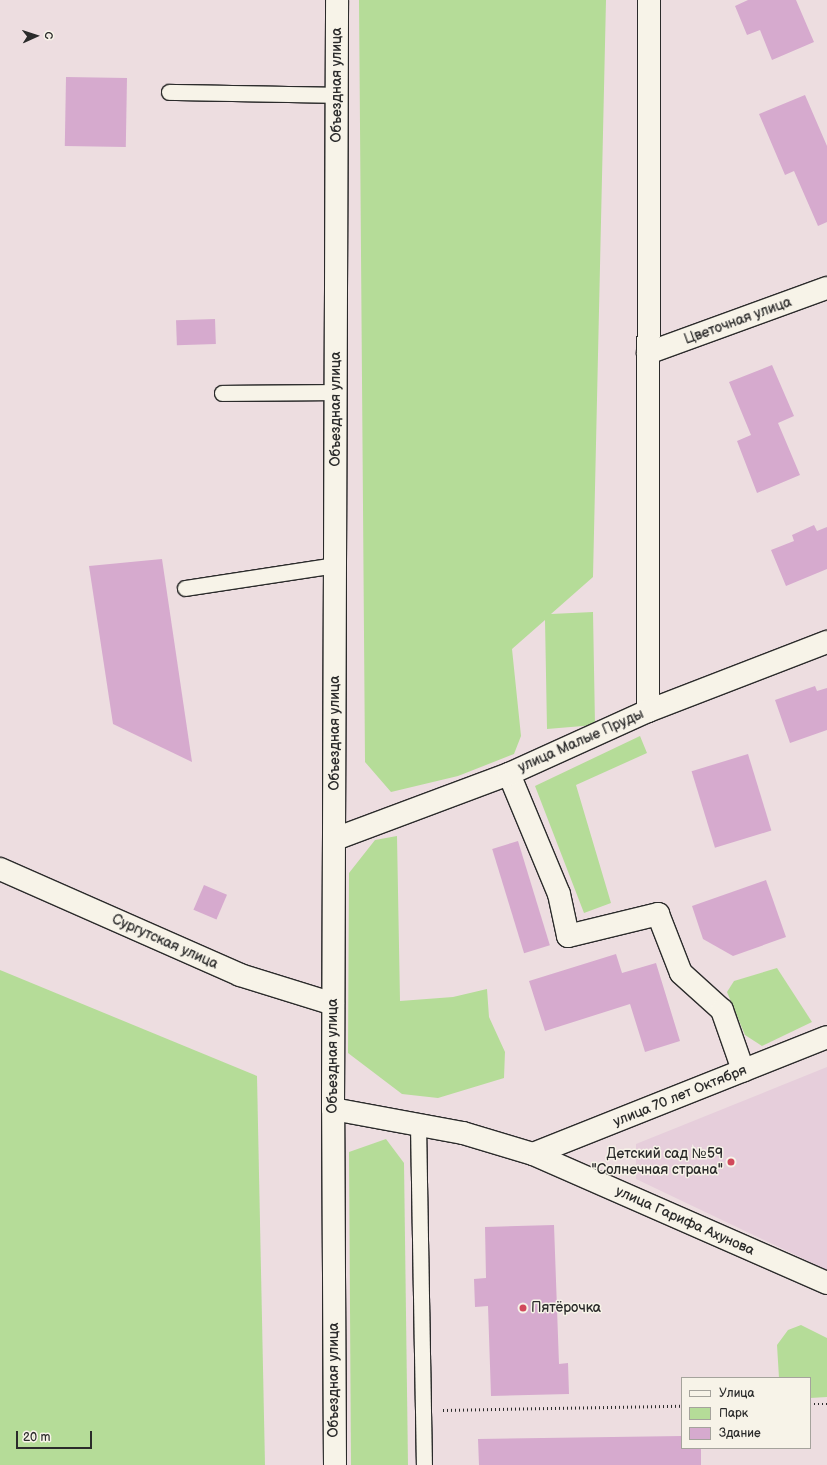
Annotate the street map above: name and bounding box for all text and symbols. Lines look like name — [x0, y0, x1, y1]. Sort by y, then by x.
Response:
north arrow — [16, 16, 56, 56]
street label: Объездная улица — [329, 27, 345, 143]
text: С — [42, 31, 55, 40]
street label: Цветочная улица — [682, 294, 794, 348]
street label: Объездная улица — [328, 351, 344, 467]
street label: Объездная улица — [327, 675, 343, 791]
street label: улица Малые Пруды — [516, 706, 646, 776]
street label: Сургутская улица — [109, 911, 221, 973]
street label: Объездная улица — [325, 998, 341, 1114]
street label: улица 70 лет Октября — [611, 1062, 749, 1130]
place label: Детский сад №59 "Солнечная страна" — [591, 1146, 723, 1178]
marker: Детский сад №59 "Солнечная страна" — [726, 1157, 736, 1167]
street label: улица Гарифа Ахунова — [613, 1183, 757, 1259]
place label: Пятёрочка — [531, 1300, 601, 1316]
marker: Пятёрочка — [518, 1303, 528, 1313]
street label: Объездная улица — [326, 1322, 342, 1438]
legend — [681, 1377, 811, 1449]
text: Улица — [719, 1386, 755, 1401]
text: Парк — [719, 1406, 748, 1421]
scale bar — [18, 1423, 94, 1449]
text: Здание — [719, 1426, 761, 1441]
text: 20 m — [23, 1430, 50, 1445]

